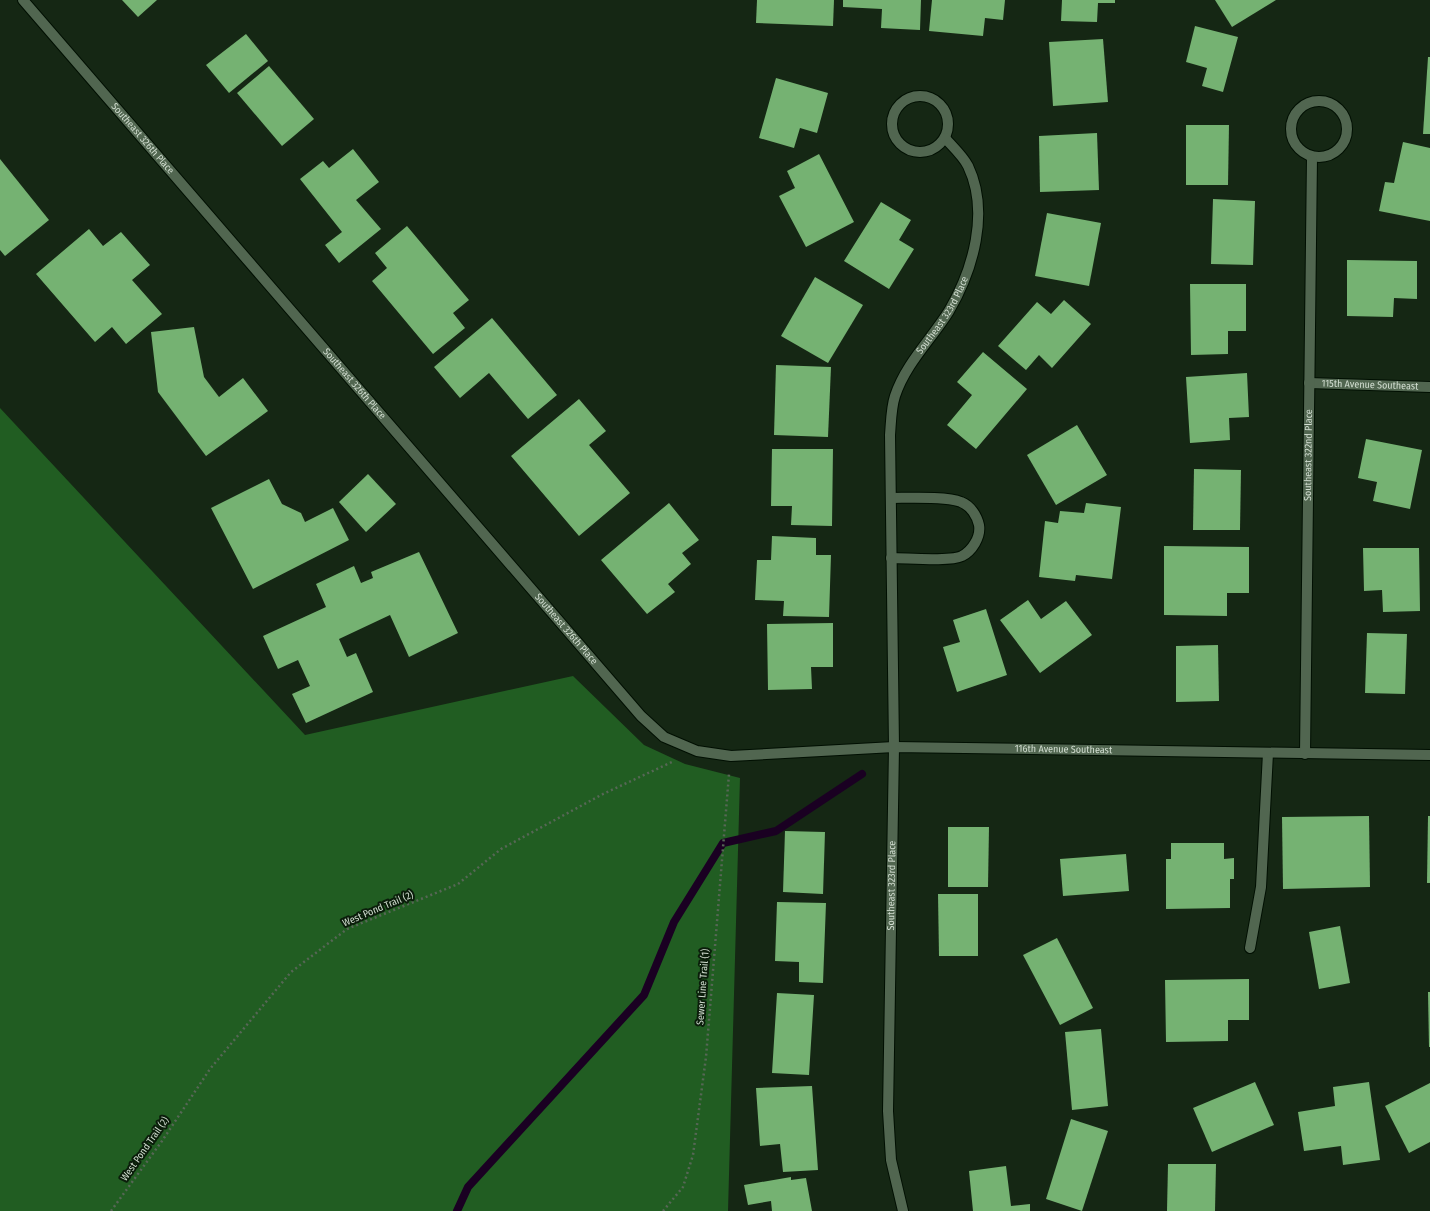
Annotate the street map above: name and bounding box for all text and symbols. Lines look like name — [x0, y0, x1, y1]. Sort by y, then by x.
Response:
street label: Southeast 326th Place — [109, 101, 177, 177]
street label: Southeast 323rd Place — [914, 275, 971, 357]
street label: Southeast 326th Place — [320, 346, 388, 422]
street label: 115th Avenue Southeast — [1321, 377, 1419, 393]
street label: Southeast 322nd Place — [1302, 409, 1315, 501]
street label: Southeast 326th Place — [532, 591, 600, 667]
street label: 116th Avenue Southeast — [1015, 743, 1113, 756]
street label: Southeast 323rd Place — [885, 841, 898, 930]
street label: West Pond Trail (2) — [340, 888, 415, 929]
street label: Sewer Line Trail (1) — [693, 948, 712, 1025]
street label: West Pond Trail (2) — [118, 1114, 172, 1183]

